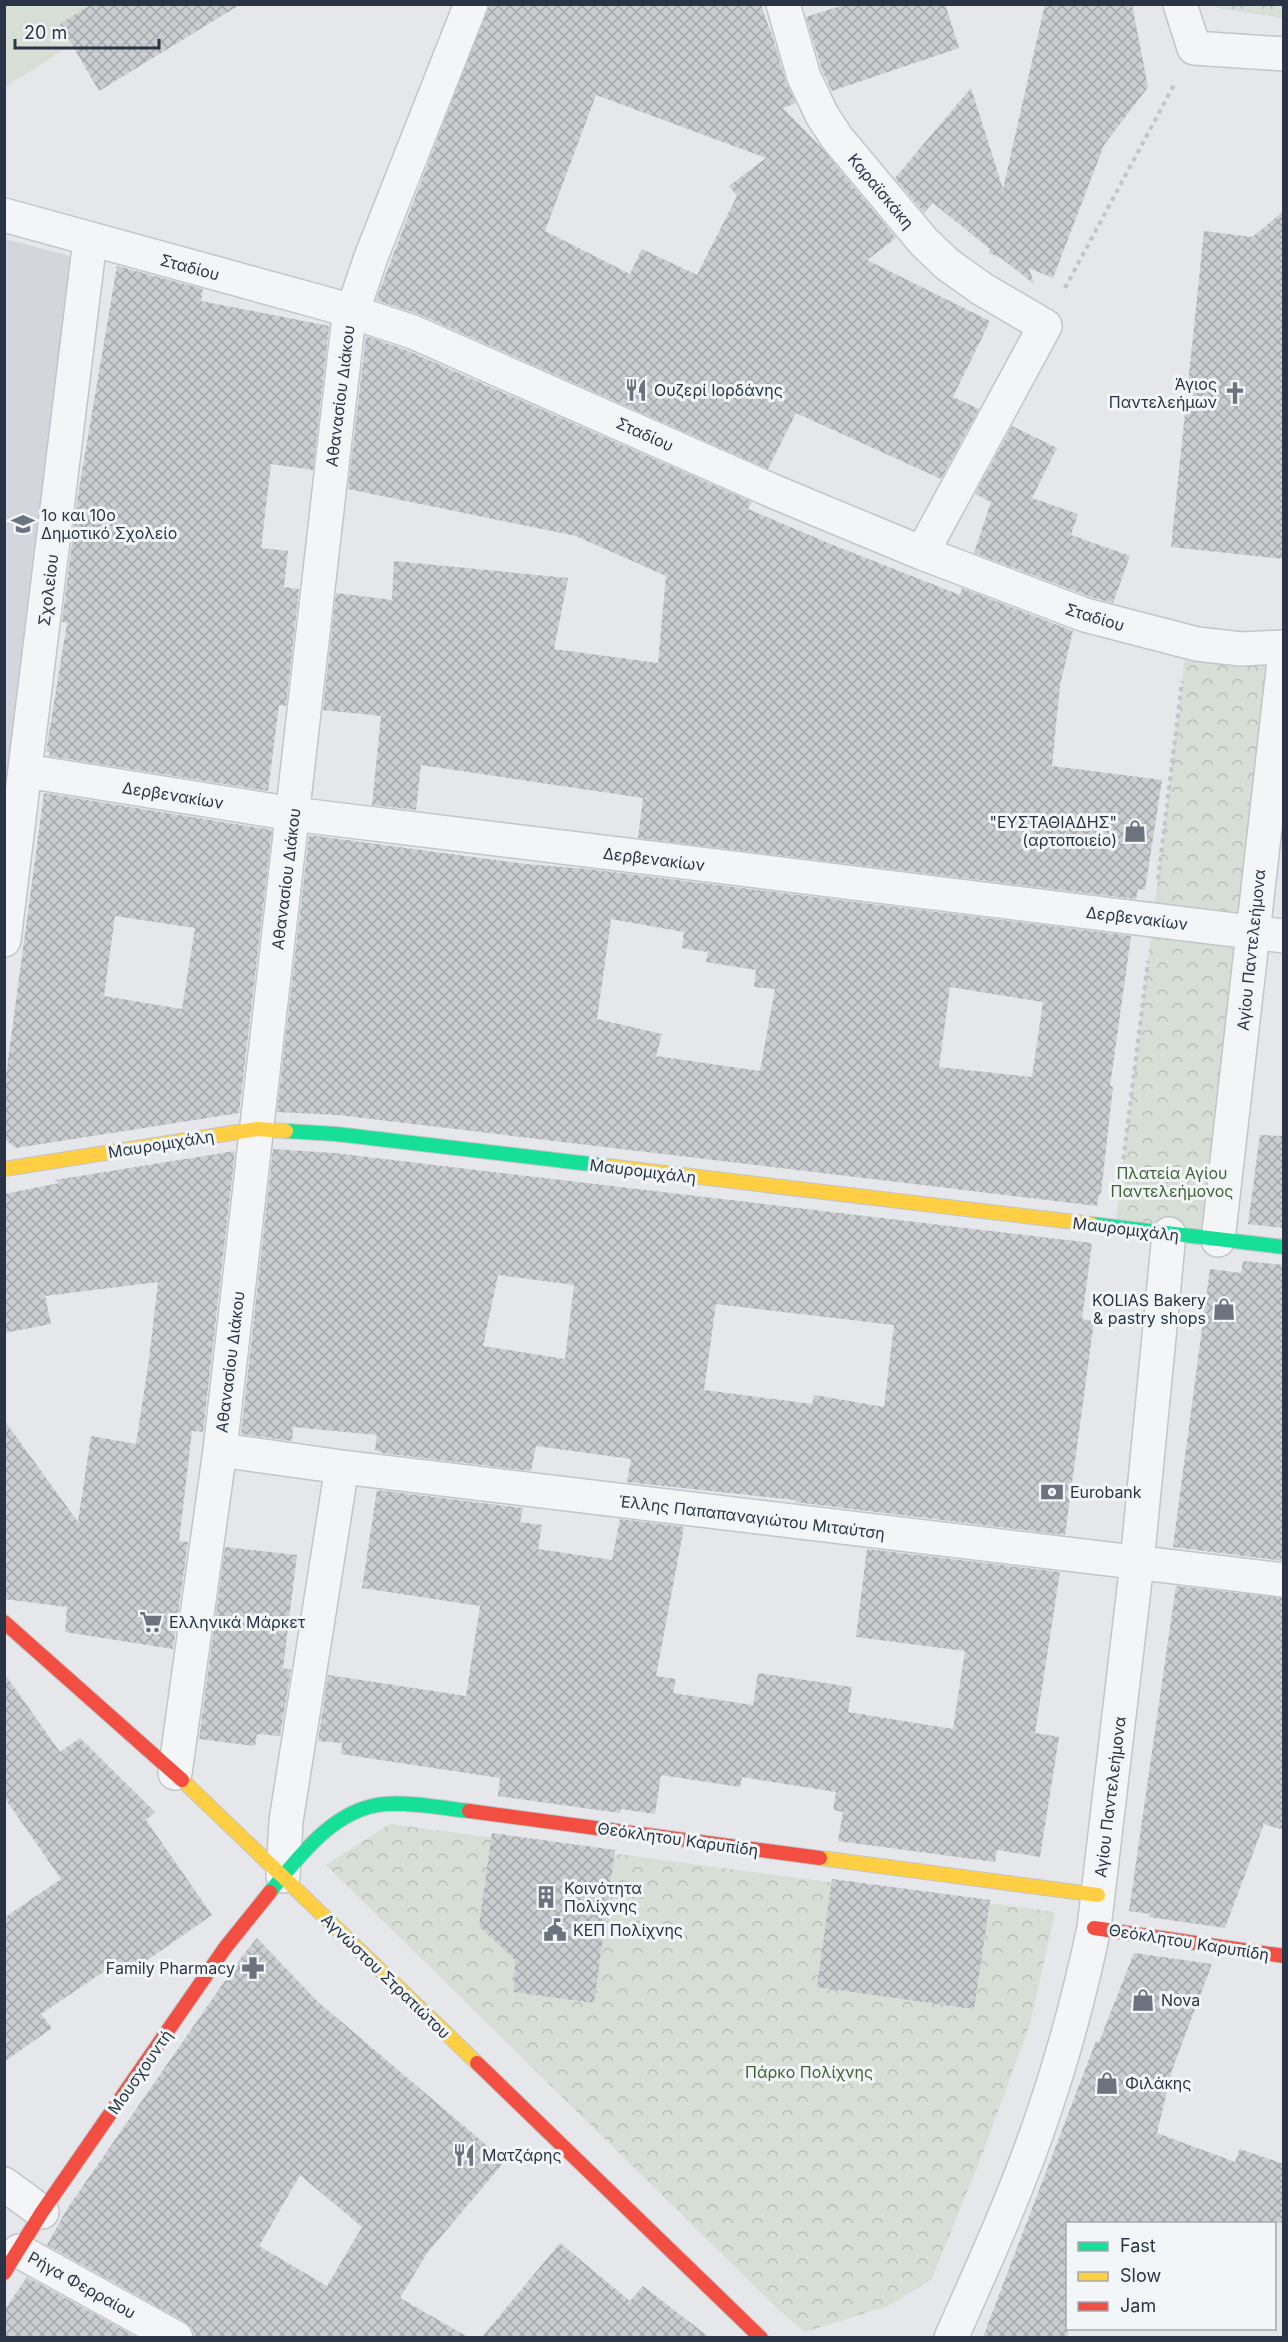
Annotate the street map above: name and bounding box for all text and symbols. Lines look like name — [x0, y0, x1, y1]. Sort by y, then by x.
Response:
scale bar — [15, 12, 159, 50]
text: 20 m — [24, 22, 67, 43]
street label: Καραϊσκάκη — [844, 149, 918, 233]
street label: Σταδίου — [158, 250, 222, 284]
street label: Αθανασίου Διάκου — [321, 324, 359, 468]
place label: Άγιος Παντελεήμων — [1109, 374, 1217, 412]
restaurant icon: Ουζερί Ιορδάνης — [623, 377, 649, 403]
place label: Ουζερί Ιορδάνης — [654, 380, 783, 400]
church icon: Άγιος Παντελεήμων — [1222, 380, 1248, 406]
street label: Σταδίου — [613, 413, 677, 455]
place label: 1ο και 10ο Δημοτικό Σχολείο — [41, 505, 177, 543]
school or university icon: 1ο και 10ο Δημοτικό Σχολείο — [10, 511, 36, 537]
street label: Σχολείου — [34, 553, 62, 627]
street label: Σταδίου — [1063, 599, 1127, 635]
street label: Δερβενακίων — [121, 777, 225, 813]
street label: Αθανασίου Διάκου — [267, 807, 305, 951]
place label: "ΕΥΣΤΑΘΙΑΔΗΣ" (αρτοποιείο) — [990, 812, 1117, 850]
shop icon: "ΕΥΣΤΑΘΙΑΔΗΣ" (αρτοποιείο) — [1122, 818, 1148, 844]
street label: Δερβενακίων — [602, 843, 706, 875]
street label: Αγίου Παντελεήμονα — [1233, 868, 1269, 1032]
street label: Δερβενακίων — [1085, 902, 1189, 934]
street label: Μαυρομιχάλη — [107, 1126, 215, 1162]
street label: Μαυρομιχάλη — [589, 1155, 697, 1187]
park label: Πλατεία Αγίου Παντελεήμονος — [1111, 1163, 1233, 1201]
street label: Μαυρομιχάλη — [1072, 1213, 1180, 1245]
street label: Αθανασίου Διάκου — [211, 1290, 249, 1434]
place label: KOLIAS Bakery & pastry shops — [1092, 1290, 1206, 1328]
shop icon: KOLIAS Bakery & pastry shops — [1211, 1296, 1237, 1322]
bank icon: Eurobank — [1039, 1479, 1065, 1505]
place label: Eurobank — [1070, 1482, 1142, 1502]
street label: Έλλης Παπαπαναγιώτου Μιταύτση — [618, 1491, 886, 1543]
supermarket icon: Ελληνικά Μάρκετ — [138, 1609, 164, 1635]
place label: Ελληνικά Μάρκετ — [169, 1612, 306, 1632]
street label: Αγίου Παντελεήμονα — [1090, 1715, 1130, 1879]
street label: Θεόκλητου Καρυπίδη — [596, 1818, 760, 1860]
place label: Κοινότητα Πολίχνης — [564, 1878, 642, 1916]
building icon: Κοινότητα Πολίχνης — [533, 1884, 559, 1910]
street label: Αγνώστου Στρατιώτου — [317, 1909, 455, 2043]
public building icon: ΚΕΠ Πολίχνης — [542, 1917, 568, 1943]
street label: Θεόκλητου Καρυπίδη — [1107, 1919, 1271, 1965]
place label: ΚΕΠ Πολίχνης — [573, 1920, 683, 1940]
pharmacy icon: Family Pharmacy — [240, 1955, 266, 1981]
place label: Family Pharmacy — [106, 1958, 235, 1978]
shop icon: Nova — [1130, 1987, 1156, 2013]
place label: Nova — [1161, 1990, 1200, 2010]
street label: Μουσχουντή — [104, 2026, 176, 2118]
park label: Πάρκο Πολίχνης — [745, 2062, 873, 2082]
shop icon: Φιλάκης — [1094, 2070, 1120, 2096]
place label: Φιλάκης — [1125, 2073, 1191, 2093]
restaurant icon: Ματζάρης — [451, 2142, 477, 2168]
place label: Ματζάρης — [482, 2145, 562, 2165]
legend — [1066, 2222, 1276, 2330]
text: Fast — [1120, 2235, 1156, 2256]
street label: Ρήγα Φερραίου — [25, 2247, 139, 2323]
text: Slow — [1120, 2265, 1161, 2286]
text: Jam — [1120, 2295, 1156, 2316]

